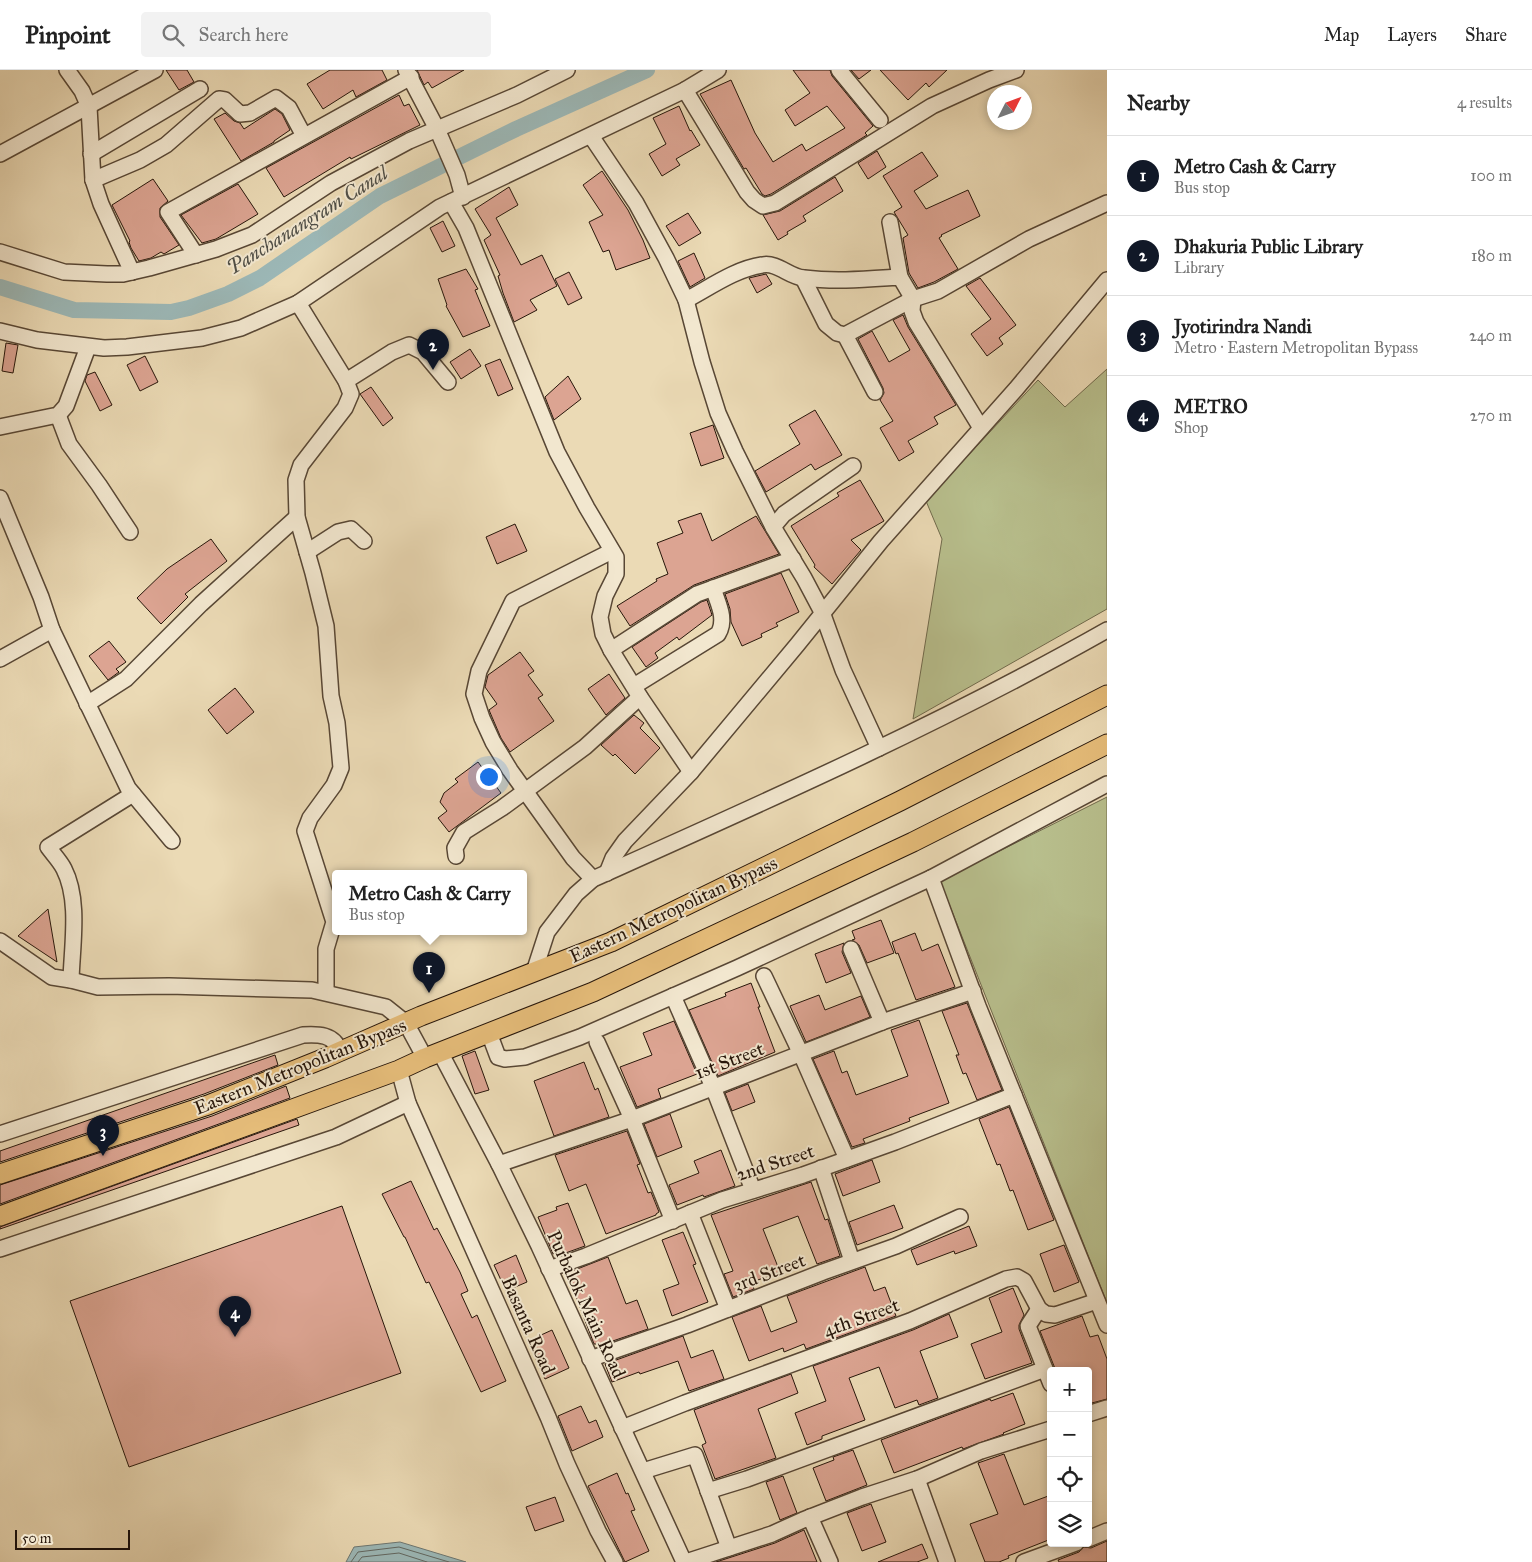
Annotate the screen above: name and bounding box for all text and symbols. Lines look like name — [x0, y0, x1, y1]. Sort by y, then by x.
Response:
search box — [141, 12, 491, 57]
text: Pinpoint — [25, 20, 111, 50]
icon: search — [159, 21, 187, 49]
text: Search here — [199, 23, 289, 46]
text: Map — [1324, 24, 1359, 46]
text: Layers — [1387, 24, 1437, 46]
text: Share — [1465, 24, 1507, 46]
north arrow — [987, 85, 1032, 130]
text: Nearby — [1127, 90, 1190, 116]
text: 4 results — [1457, 93, 1512, 112]
text: Metro Cash & Carry — [1174, 155, 1336, 178]
water label: Panchanangram Canal — [222, 160, 393, 279]
text: 1 — [1140, 166, 1146, 185]
text: 100 m — [1470, 166, 1512, 185]
text: Bus stop — [1174, 178, 1230, 197]
text: Dhakuria Public Library — [1174, 235, 1363, 258]
text: 2 — [1139, 246, 1147, 265]
text: 180 m — [1471, 246, 1512, 265]
text: Library — [1174, 258, 1224, 277]
text: Jyotirindra Nandi — [1174, 315, 1312, 338]
text: 3 — [1140, 326, 1146, 345]
text: 240 m — [1469, 326, 1512, 345]
pin: 2 — [417, 329, 449, 370]
text: Metro · Eastern Metropolitan Bypass — [1174, 338, 1418, 357]
text: METRO — [1174, 395, 1248, 418]
text: 4 — [1139, 406, 1147, 425]
text: 270 m — [1470, 406, 1512, 425]
text: Shop — [1174, 418, 1208, 437]
your location — [476, 764, 502, 790]
street label: Eastern Metropolitan Bypass — [566, 851, 781, 968]
popup — [332, 870, 527, 935]
text: Metro Cash & Carry — [349, 882, 510, 905]
text: Bus stop — [349, 905, 405, 924]
pin: 1 — [413, 952, 445, 993]
street label: Eastern Metropolitan Bypass — [191, 1013, 410, 1120]
street label: 1st Street — [691, 1037, 767, 1084]
pin: 3 — [87, 1115, 119, 1156]
street label: 2nd Street — [733, 1139, 817, 1186]
street label: Purbalok Main Road — [542, 1227, 631, 1382]
street label: 3rd Street — [730, 1248, 809, 1297]
street label: Basanta Road — [497, 1273, 561, 1378]
street label: 4th Street — [820, 1293, 903, 1342]
pin: 4 — [219, 1296, 251, 1337]
map controls — [1047, 1367, 1092, 1547]
button: + — [1047, 1367, 1092, 1412]
button: − — [1047, 1412, 1092, 1457]
button: locate — [1047, 1457, 1092, 1502]
button: layers — [1047, 1502, 1092, 1547]
scale bar — [15, 1527, 130, 1550]
text: 50 m — [22, 1530, 51, 1547]

